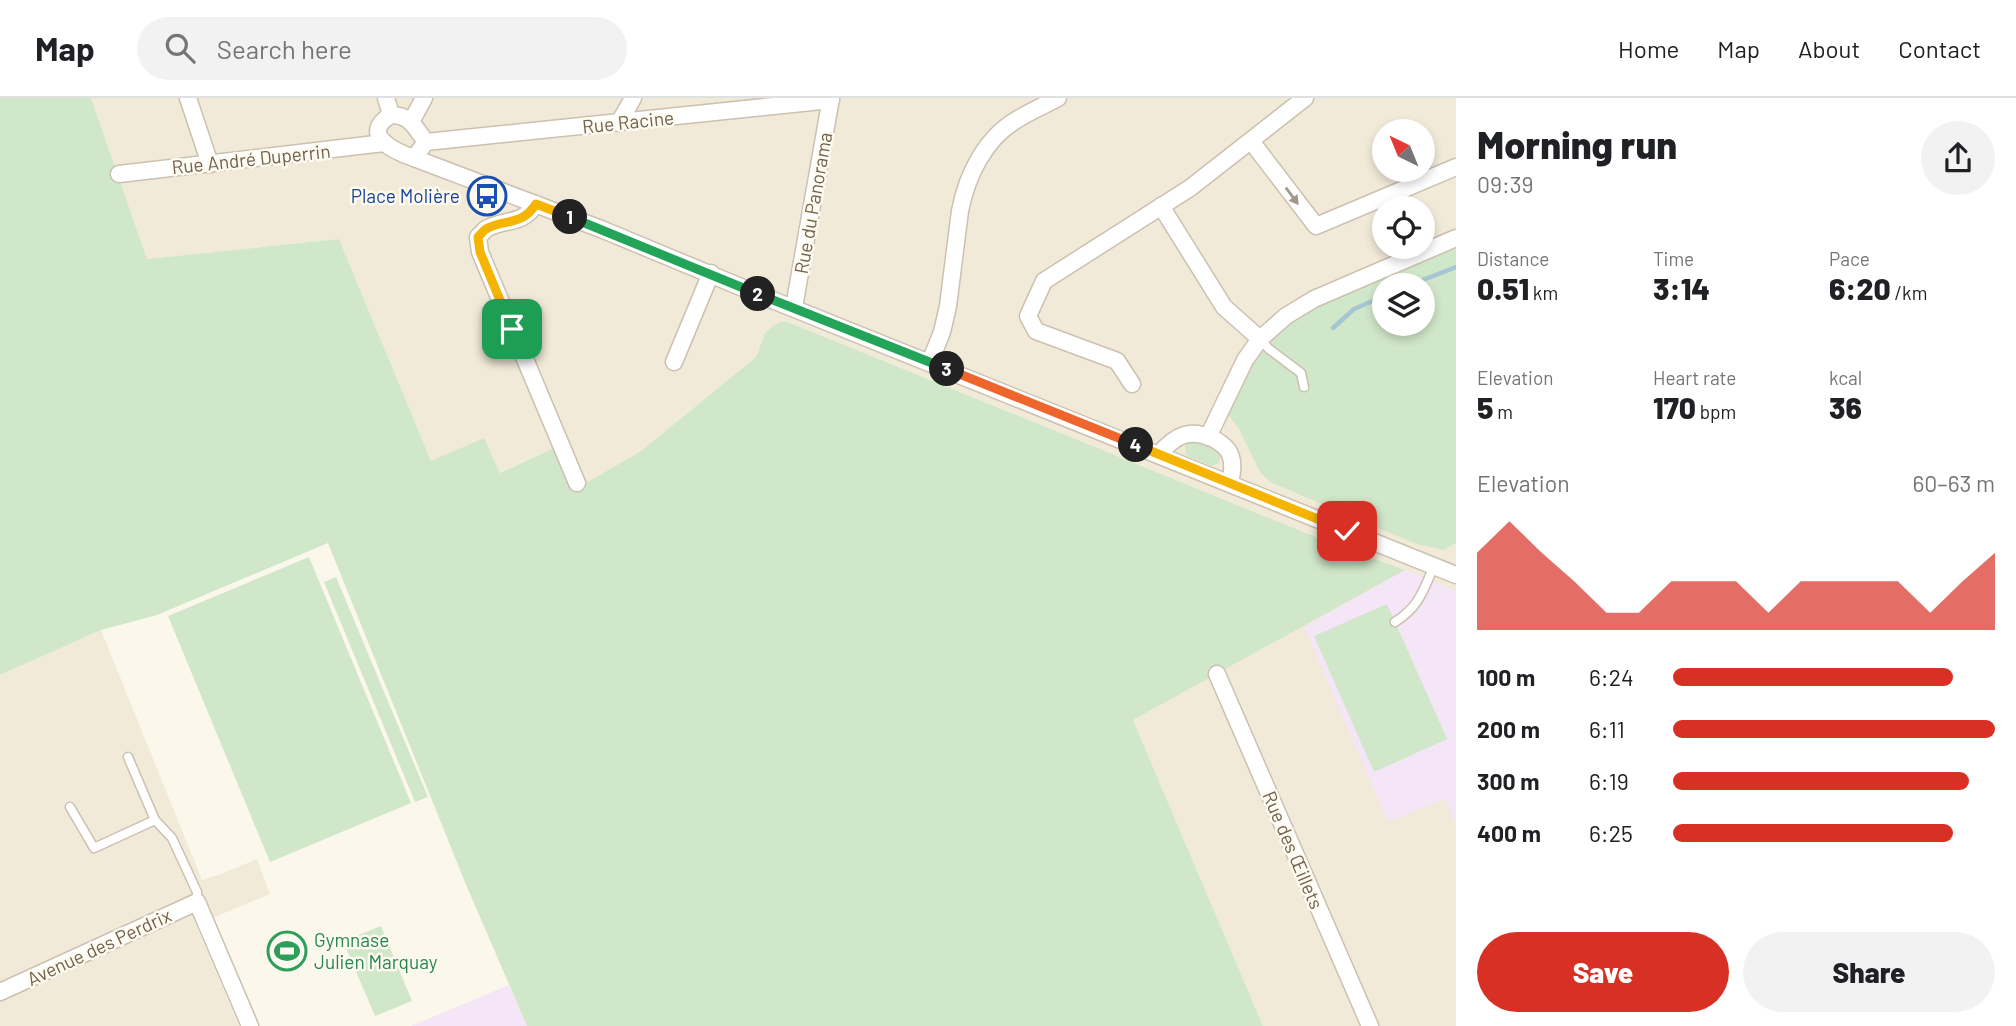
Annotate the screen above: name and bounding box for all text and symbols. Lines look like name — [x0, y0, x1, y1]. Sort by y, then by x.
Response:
search box — [137, 17, 627, 80]
text: Map — [35, 28, 95, 68]
icon: search — [161, 29, 199, 67]
text: Search here — [217, 33, 352, 64]
text: Home — [1618, 34, 1679, 63]
text: Map — [1717, 34, 1760, 63]
text: About — [1798, 34, 1860, 63]
text: Contact — [1898, 34, 1981, 63]
street label: Rue Racine — [581, 105, 675, 138]
north arrow — [1372, 119, 1435, 182]
map controls — [1372, 119, 1435, 336]
text: Morning run — [1477, 121, 1677, 167]
button: share — [1921, 121, 1995, 195]
street label: Rue du Panorama — [789, 130, 836, 276]
street label: Rue André Duperrin — [170, 139, 331, 178]
text: 09:39 — [1477, 170, 1534, 198]
bus stop icon: Place Molière — [466, 175, 508, 217]
place label: Place Molière — [351, 184, 460, 207]
one-way arrow — [1284, 187, 1298, 205]
button: locate — [1372, 196, 1435, 259]
pin: 1 — [552, 200, 588, 234]
text: 1 — [566, 205, 573, 228]
text: Distance — [1477, 247, 1549, 270]
text: Time — [1653, 247, 1694, 270]
text: Pace — [1829, 247, 1870, 270]
text: 0.51 — [1477, 270, 1529, 306]
text: 3:14 — [1653, 270, 1710, 306]
text: 6:20 — [1829, 270, 1891, 306]
button: layers — [1372, 273, 1435, 336]
pin: 2 — [740, 276, 776, 312]
text: km — [1529, 281, 1558, 304]
text: /km — [1891, 281, 1927, 304]
text: 2 — [752, 282, 763, 305]
pin — [482, 299, 542, 359]
icon: arrive — [493, 310, 531, 348]
pin: 3 — [930, 352, 964, 386]
text: 3 — [941, 357, 952, 380]
text: Elevation — [1477, 366, 1554, 389]
text: Heart rate — [1653, 366, 1736, 389]
text: kcal — [1829, 366, 1862, 389]
text: 5 — [1477, 389, 1493, 425]
text: 170 — [1653, 389, 1696, 425]
text: 36 — [1829, 389, 1862, 425]
text: m — [1493, 400, 1513, 423]
text: bpm — [1696, 400, 1736, 423]
pin: 4 — [1118, 428, 1154, 462]
text: 4 — [1130, 433, 1141, 456]
text: Elevation — [1477, 469, 1570, 497]
text: 60–63 m — [1912, 469, 1995, 497]
pin — [1317, 501, 1377, 561]
icon: check — [1328, 512, 1366, 550]
text: 100 m — [1477, 663, 1535, 691]
text: 6:24 — [1589, 663, 1634, 691]
text: 200 m — [1477, 715, 1540, 743]
text: 6:11 — [1589, 715, 1625, 743]
text: 300 m — [1477, 767, 1539, 795]
text: 6:19 — [1589, 767, 1629, 795]
street label: Rue des Œillets — [1258, 787, 1329, 912]
text: 400 m — [1477, 819, 1541, 847]
text: 6:25 — [1589, 819, 1633, 847]
street label: Avenue des Perdrix — [23, 903, 175, 990]
place label: Gymnase Julien Marquay — [314, 928, 438, 973]
sports icon: Gymnase Julien Marquay — [266, 930, 308, 972]
button: Save — [1477, 932, 1729, 1012]
button: Share — [1743, 932, 1995, 1012]

